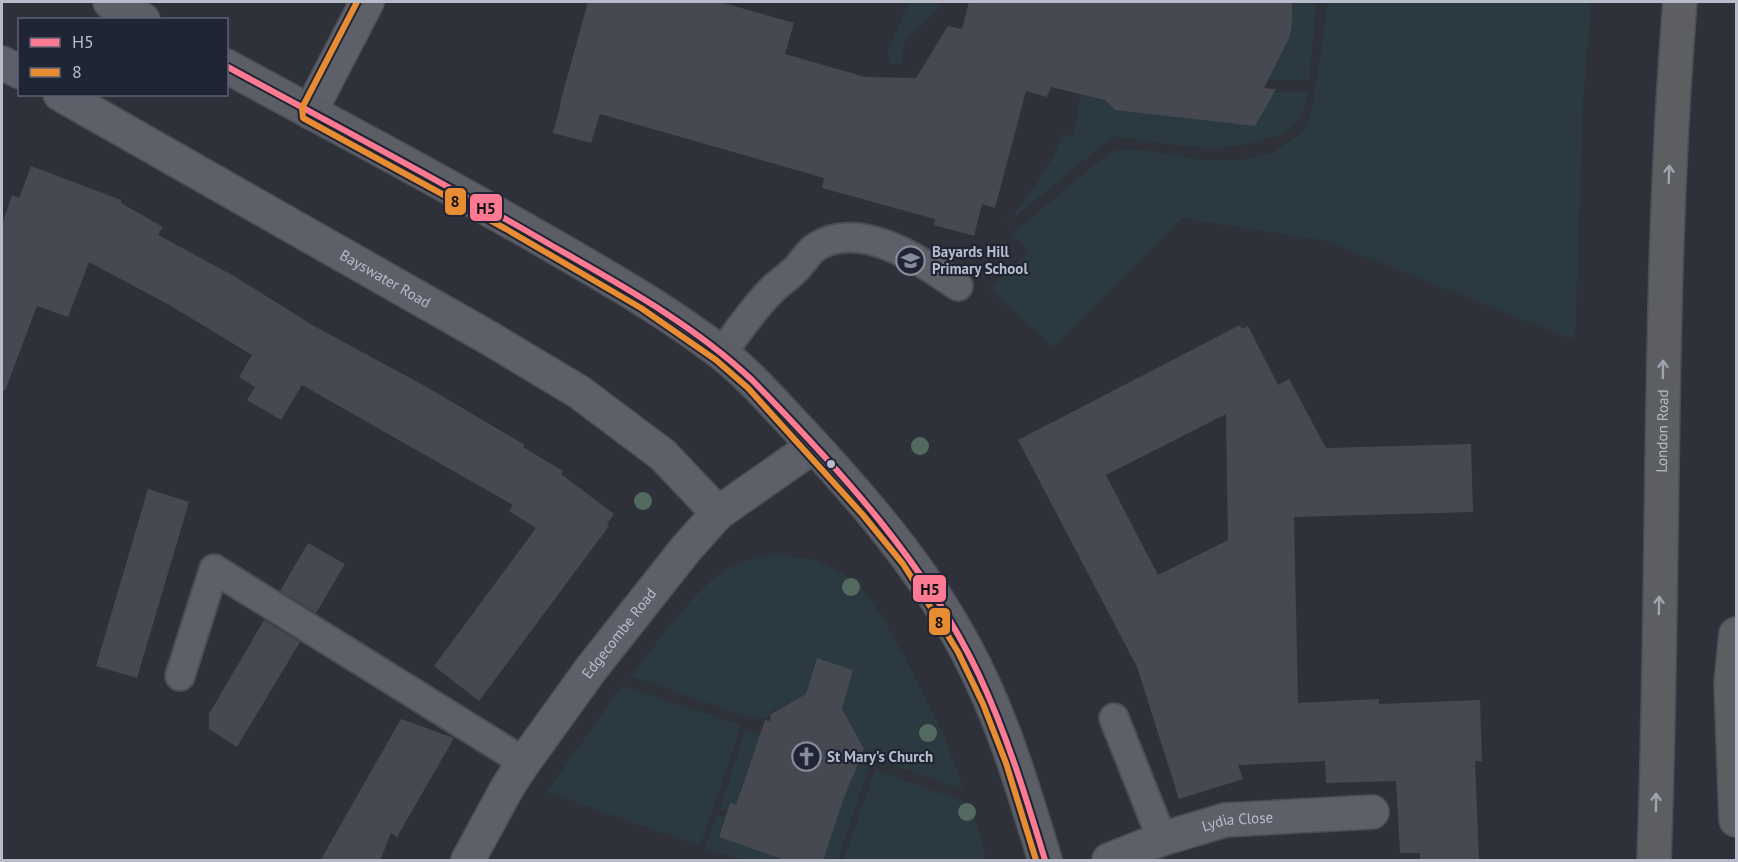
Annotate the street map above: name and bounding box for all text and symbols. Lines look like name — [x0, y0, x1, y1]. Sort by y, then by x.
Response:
legend — [18, 18, 228, 96]
text: H5 — [72, 30, 94, 53]
text: 8 — [72, 60, 82, 83]
one-way arrow — [1664, 164, 1675, 184]
line badge: 8 — [444, 187, 467, 216]
text: 8 — [450, 191, 460, 211]
line badge: H5 — [469, 193, 503, 222]
text: H5 — [476, 198, 496, 218]
place label: Bayards Hill Primary School — [932, 242, 1028, 278]
street label: Bayswater Road — [337, 245, 434, 312]
school or university icon: Bayards Hill Primary School — [895, 245, 927, 277]
one-way arrow — [1657, 359, 1669, 379]
street label: London Road — [1652, 389, 1672, 473]
unlabelled marker — [825, 458, 837, 470]
line badge: H5 — [912, 574, 947, 603]
text: H5 — [920, 579, 940, 599]
street label: Edgecombe Road — [577, 584, 660, 682]
one-way arrow — [1653, 596, 1665, 616]
line badge: 8 — [928, 607, 951, 636]
text: 8 — [934, 612, 944, 632]
church icon: St Mary's Church — [790, 741, 822, 773]
place label: St Mary's Church — [827, 747, 933, 766]
one-way arrow — [1650, 793, 1662, 813]
street label: Lydia Close — [1199, 807, 1274, 835]

